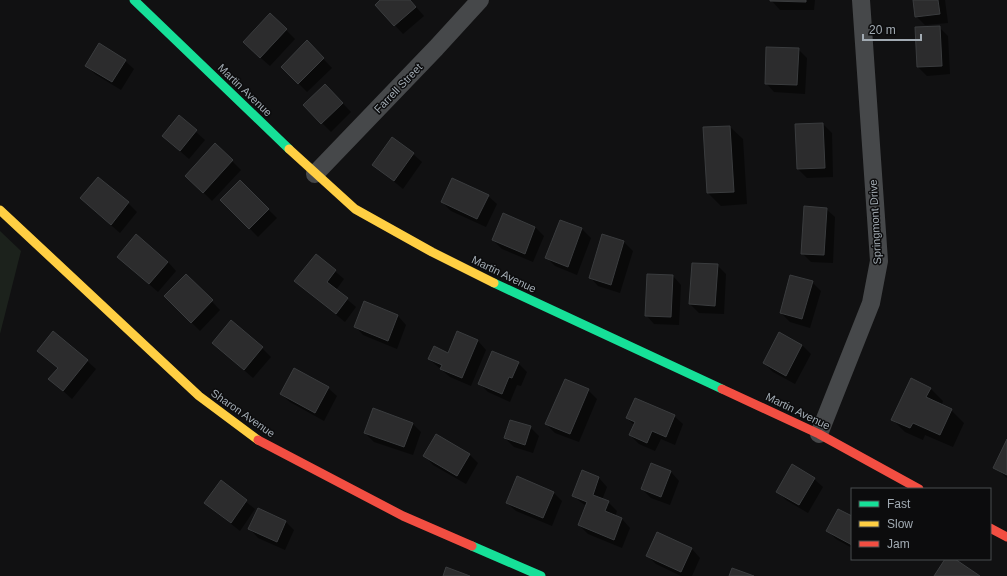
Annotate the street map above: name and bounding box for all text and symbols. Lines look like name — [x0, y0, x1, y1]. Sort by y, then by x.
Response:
scale bar — [863, 16, 921, 42]
text: 20 m — [869, 23, 896, 37]
street label: Martin Avenue — [216, 61, 274, 119]
street label: Farrell Street — [372, 61, 424, 115]
street label: Springmont Drive — [867, 179, 883, 265]
street label: Martin Avenue — [470, 253, 538, 295]
street label: Sharon Avenue — [209, 387, 277, 439]
street label: Martin Avenue — [764, 390, 832, 432]
legend — [851, 488, 991, 560]
text: Fast — [887, 497, 911, 511]
text: Slow — [887, 517, 913, 531]
text: Jam — [887, 537, 910, 551]

